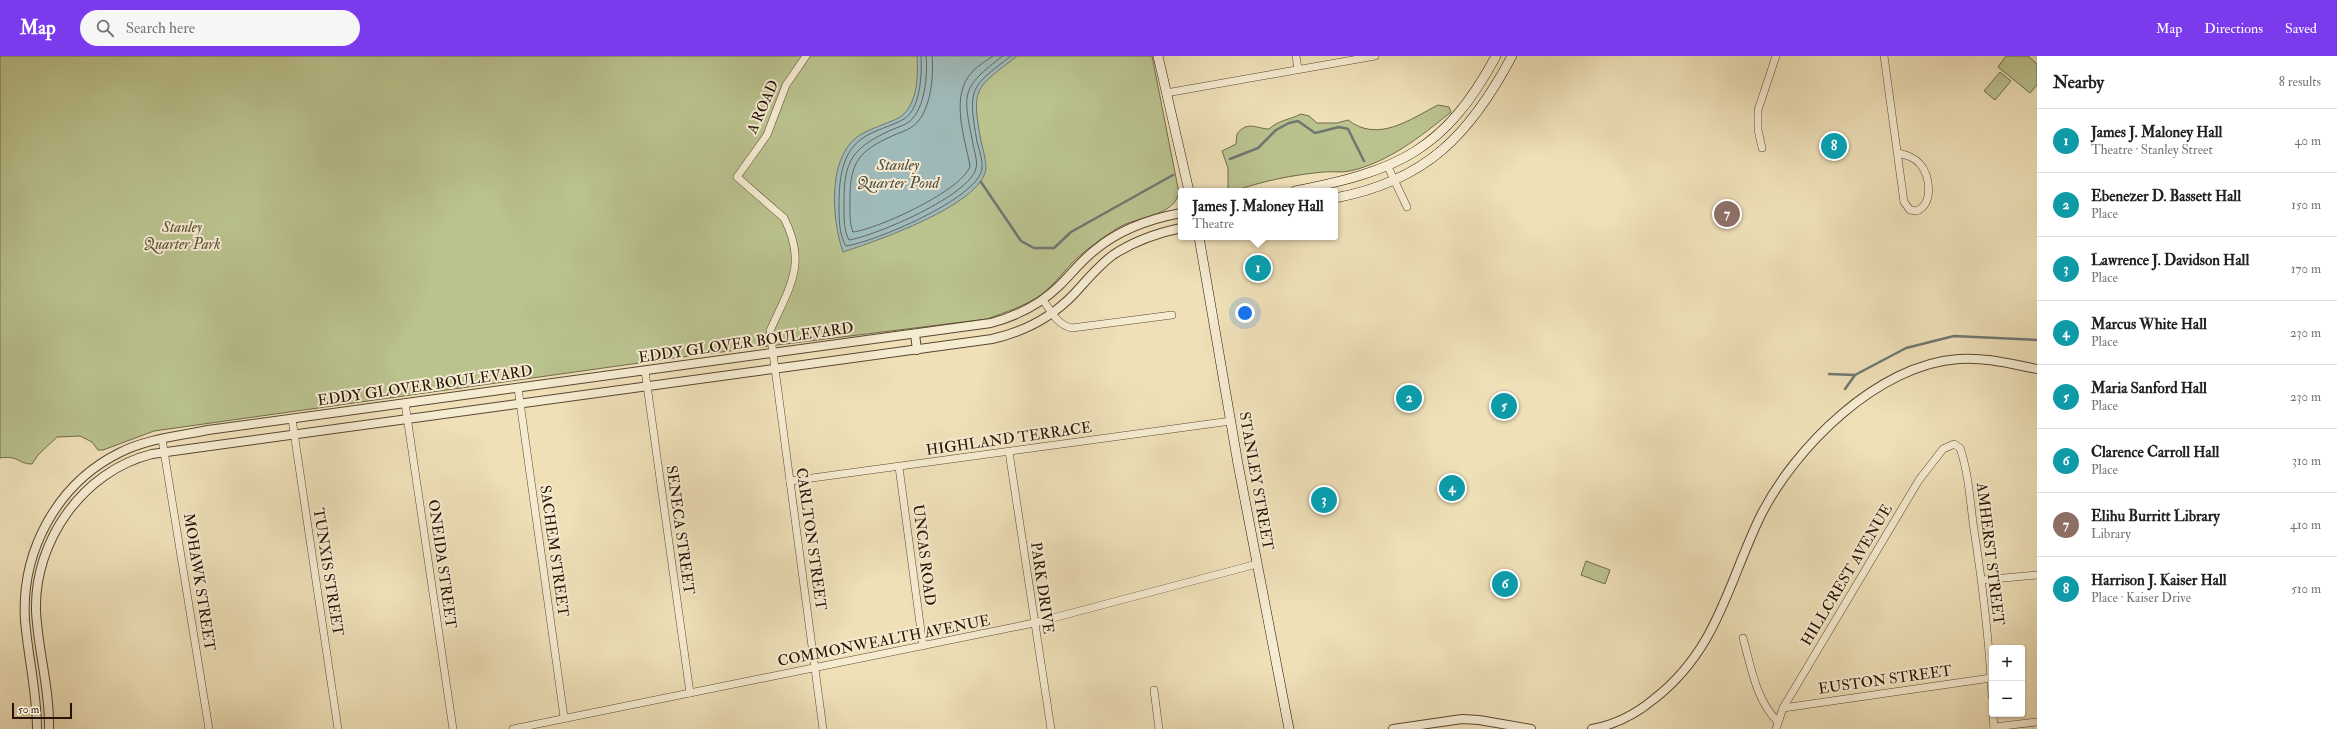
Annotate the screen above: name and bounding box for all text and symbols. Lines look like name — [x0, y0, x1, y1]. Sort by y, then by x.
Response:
search box — [80, 10, 360, 46]
text: Map — [20, 16, 56, 40]
icon: search — [94, 17, 116, 39]
text: Search here — [126, 19, 195, 38]
text: Map — [2156, 20, 2182, 37]
text: Directions — [2204, 20, 2263, 37]
text: Saved — [2285, 20, 2317, 37]
text: Nearby — [2053, 72, 2104, 93]
text: 8 results — [2279, 74, 2321, 90]
street label: A ROAD — [742, 77, 783, 138]
text: James J. Maloney Hall — [2091, 123, 2222, 142]
pin: 8 — [1821, 131, 1847, 161]
text: 1 — [2064, 133, 2068, 149]
text: 40 m — [2295, 133, 2321, 149]
text: Theatre · Stanley Street — [2091, 142, 2213, 158]
water label: Stanley Quarter Pond — [857, 155, 940, 193]
text: Ebenezer D. Bassett Hall — [2091, 187, 2241, 206]
popup — [1178, 188, 1338, 240]
text: James J. Maloney Hall — [1192, 197, 1324, 216]
text: 2 — [2063, 197, 2069, 213]
text: 150 m — [2291, 197, 2321, 213]
pin: 7 — [1714, 199, 1740, 229]
text: Place — [2091, 206, 2118, 222]
text: Theatre — [1192, 216, 1234, 232]
park label: Stanley Quarter Park — [144, 218, 220, 254]
text: Lawrence J. Davidson Hall — [2091, 251, 2249, 270]
pin: 1 — [1245, 253, 1271, 283]
text: 3 — [2064, 261, 2069, 277]
text: 170 m — [2291, 261, 2321, 277]
text: Place — [2091, 270, 2118, 286]
your location — [1235, 303, 1255, 323]
text: Marcus White Hall — [2091, 315, 2207, 334]
street label: EDDY GLOVER BOULEVARD — [637, 318, 855, 368]
text: 4 — [2062, 325, 2070, 341]
text: 230 m — [2290, 325, 2321, 341]
text: Place — [2091, 334, 2118, 350]
street label: EDDY GLOVER BOULEVARD — [316, 361, 534, 411]
text: Maria Sanford Hall — [2091, 379, 2207, 398]
pin: 2 — [1396, 383, 1422, 413]
text: 5 — [2063, 389, 2069, 405]
text: 230 m — [2290, 389, 2321, 405]
pin: 5 — [1491, 391, 1517, 421]
text: Place — [2091, 398, 2118, 414]
street label: STANLEY STREET — [1234, 410, 1278, 552]
street label: HIGHLAND TERRACE — [925, 418, 1093, 460]
text: Clarence Carroll Hall — [2091, 443, 2219, 462]
text: 6 — [2063, 453, 2069, 469]
text: 310 m — [2292, 453, 2321, 469]
text: Place — [2091, 462, 2118, 478]
street label: SENECA STREET — [662, 464, 698, 596]
street label: CARLTON STREET — [792, 466, 830, 612]
pin: 4 — [1439, 473, 1465, 503]
street label: AMHERST STREET — [1972, 481, 2008, 626]
street label: SACHEM STREET — [535, 484, 573, 618]
pin: 3 — [1311, 485, 1337, 515]
street label: ONEIDA STREET — [424, 498, 460, 630]
street label: HILLCREST AVENUE — [1797, 500, 1897, 649]
street label: UNCAS ROAD — [908, 503, 940, 607]
street label: TUNXIS STREET — [309, 507, 347, 637]
text: Elihu Burritt Library — [2091, 507, 2220, 526]
street label: MOHAWK STREET — [179, 512, 219, 652]
text: 7 — [2063, 517, 2069, 533]
text: 410 m — [2290, 517, 2321, 533]
text: Library — [2091, 526, 2131, 542]
street label: PARK DRIVE — [1026, 541, 1058, 635]
pin: 6 — [1492, 569, 1518, 599]
text: Harrison J. Kaiser Hall — [2091, 571, 2227, 590]
text: 8 — [2063, 581, 2069, 597]
text: 510 m — [2291, 581, 2321, 597]
text: Place · Kaiser Drive — [2091, 590, 2191, 606]
street label: COMMONWEALTH AVENUE — [776, 611, 992, 671]
map controls — [1989, 645, 2025, 717]
button: + — [1989, 645, 2025, 681]
street label: EUSTON STREET — [1817, 661, 1953, 699]
button: − — [1989, 681, 2025, 717]
scale bar — [12, 701, 72, 720]
text: 50 m — [18, 703, 39, 716]

